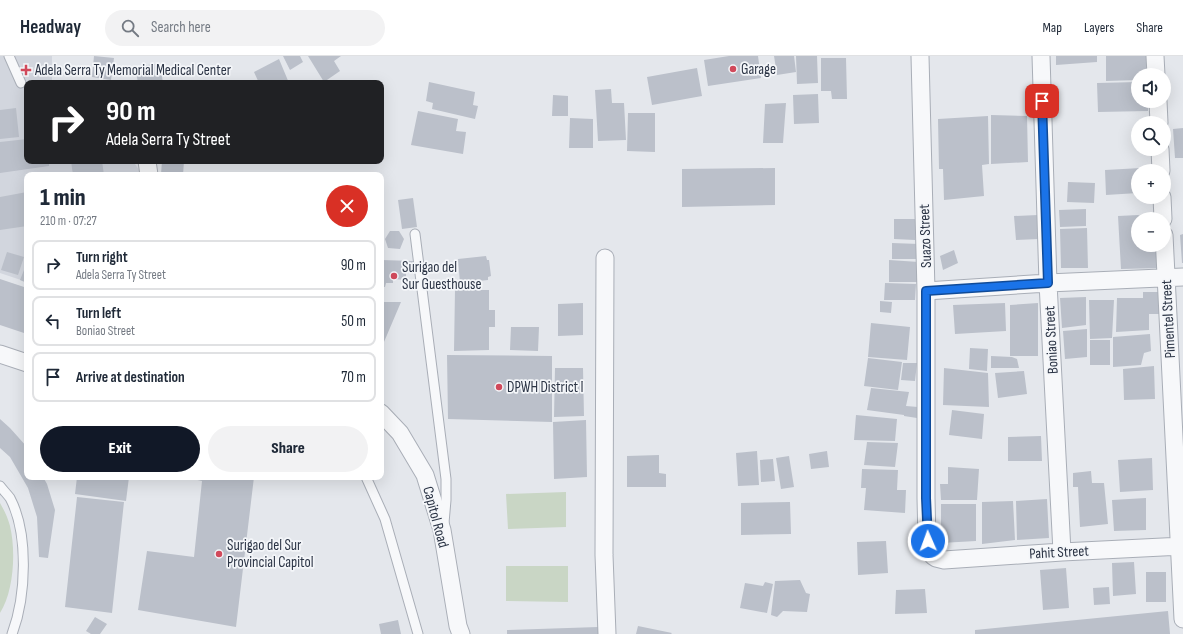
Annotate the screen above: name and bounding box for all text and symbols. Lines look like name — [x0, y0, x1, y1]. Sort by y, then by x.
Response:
search box — [105, 10, 385, 46]
text: Headway — [20, 16, 81, 39]
icon: search — [119, 17, 141, 39]
text: Search here — [151, 18, 211, 37]
text: Map — [1042, 19, 1062, 36]
text: Layers — [1084, 19, 1114, 36]
text: Share — [1136, 19, 1163, 36]
place label: Garage — [741, 60, 776, 79]
place label: Adela Serra Ty Memorial Medical Center — [34, 61, 232, 80]
marker: Adela Serra Ty Memorial Medical Center — [20, 64, 32, 76]
marker: Garage — [728, 64, 738, 74]
map controls — [1131, 68, 1171, 252]
button: sound — [1131, 68, 1171, 108]
pin — [1025, 84, 1059, 118]
icon: arrive — [1031, 90, 1053, 112]
text: 90 m — [106, 95, 156, 128]
icon: right — [40, 96, 92, 148]
button: search — [1131, 116, 1171, 156]
text: Adela Serra Ty Street — [106, 129, 230, 150]
button: + — [1131, 164, 1171, 204]
text: 1 min — [40, 183, 86, 212]
button: close — [326, 185, 368, 227]
street label: Suazo Street — [915, 203, 936, 268]
button: − — [1131, 212, 1171, 252]
text: 210 m · 07:27 — [40, 213, 97, 229]
text: Turn right — [76, 248, 128, 267]
icon: right — [42, 254, 64, 276]
text: 90 m — [341, 256, 366, 275]
place label: Surigao del Sur Guesthouse — [402, 258, 482, 294]
text: Adela Serra Ty Street — [76, 267, 166, 283]
marker: Surigao del Sur Guesthouse — [389, 271, 399, 281]
street label: Pimentel Street — [1157, 279, 1180, 359]
text: Turn left — [76, 304, 121, 323]
street label: Boniao Street — [1040, 305, 1063, 375]
icon: left — [42, 310, 64, 332]
text: 50 m — [341, 312, 366, 331]
text: Boniao Street — [76, 323, 135, 339]
icon: arrive — [42, 366, 64, 388]
text: Arrive at destination — [76, 368, 185, 387]
text: 70 m — [341, 368, 366, 387]
place label: DPWH District I — [507, 378, 584, 397]
marker: DPWH District I — [494, 382, 504, 392]
button: Exit — [40, 426, 200, 472]
button: Share — [208, 426, 368, 472]
street label: Capitol Road — [418, 484, 453, 550]
position arrow — [907, 520, 949, 562]
place label: Surigao del Sur Provincial Capitol — [227, 536, 314, 572]
street label: Pahit Street — [1029, 541, 1090, 564]
marker: Surigao del Sur Provincial Capitol — [214, 549, 224, 559]

